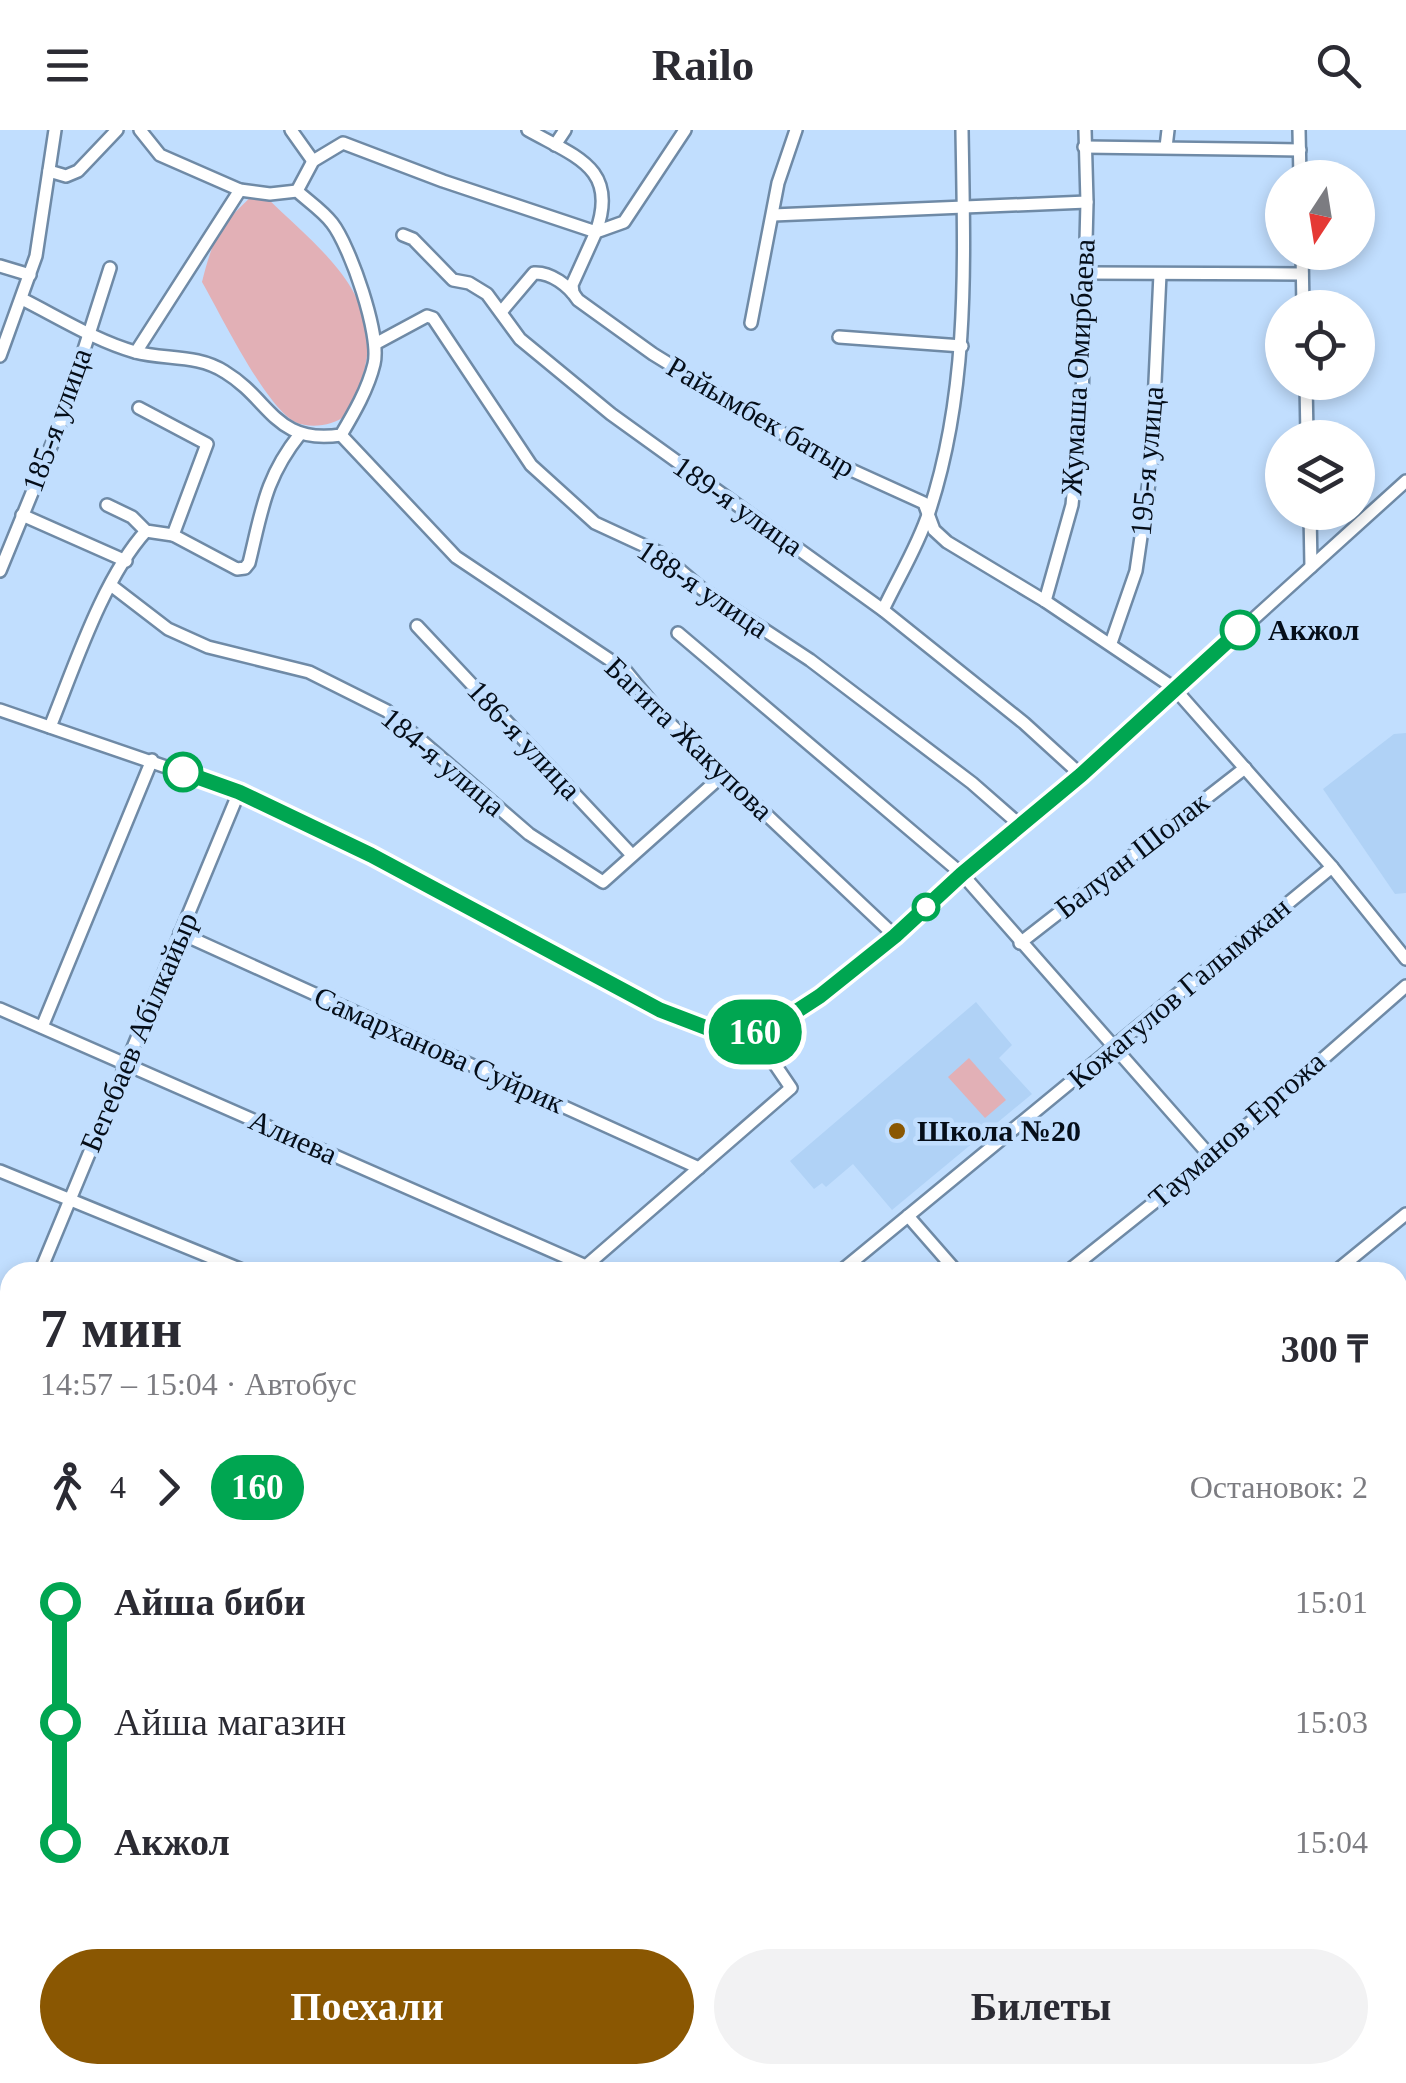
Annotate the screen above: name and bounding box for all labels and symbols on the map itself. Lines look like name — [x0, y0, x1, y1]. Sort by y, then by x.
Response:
north arrow — [1265, 160, 1375, 270]
street label: Жумаша Омирбаева — [1054, 238, 1101, 496]
street label: 185-я улица — [15, 344, 98, 496]
street label: Райымбек батыр — [661, 349, 861, 484]
street label: 195-я улица — [1124, 385, 1169, 537]
street label: 189-я улица — [667, 449, 809, 562]
street label: 188-я улица — [632, 533, 775, 644]
marker: Акжол — [1221, 611, 1259, 649]
place label: Акжол — [1268, 613, 1360, 646]
street label: Багита Жакупова — [599, 650, 780, 827]
street label: 186-я улица — [461, 673, 588, 806]
street label: 184-я улица — [375, 701, 512, 823]
unlabelled marker — [164, 753, 202, 791]
street label: Балуан Шолак — [1049, 784, 1215, 925]
street label: Кожагулов Галымжан — [1061, 890, 1296, 1095]
unlabelled marker — [913, 894, 939, 920]
street label: Бегебаев Абілкайыр — [73, 907, 204, 1156]
street label: Самарханова Суйрик — [309, 980, 570, 1120]
line badge: 160 — [698, 1000, 812, 1064]
street label: Тауманов Ергожа — [1142, 1044, 1331, 1215]
street label: Алиева — [244, 1103, 342, 1171]
place label: Школа №20 — [917, 1114, 1081, 1147]
marker: Школа №20 — [886, 1120, 908, 1142]

